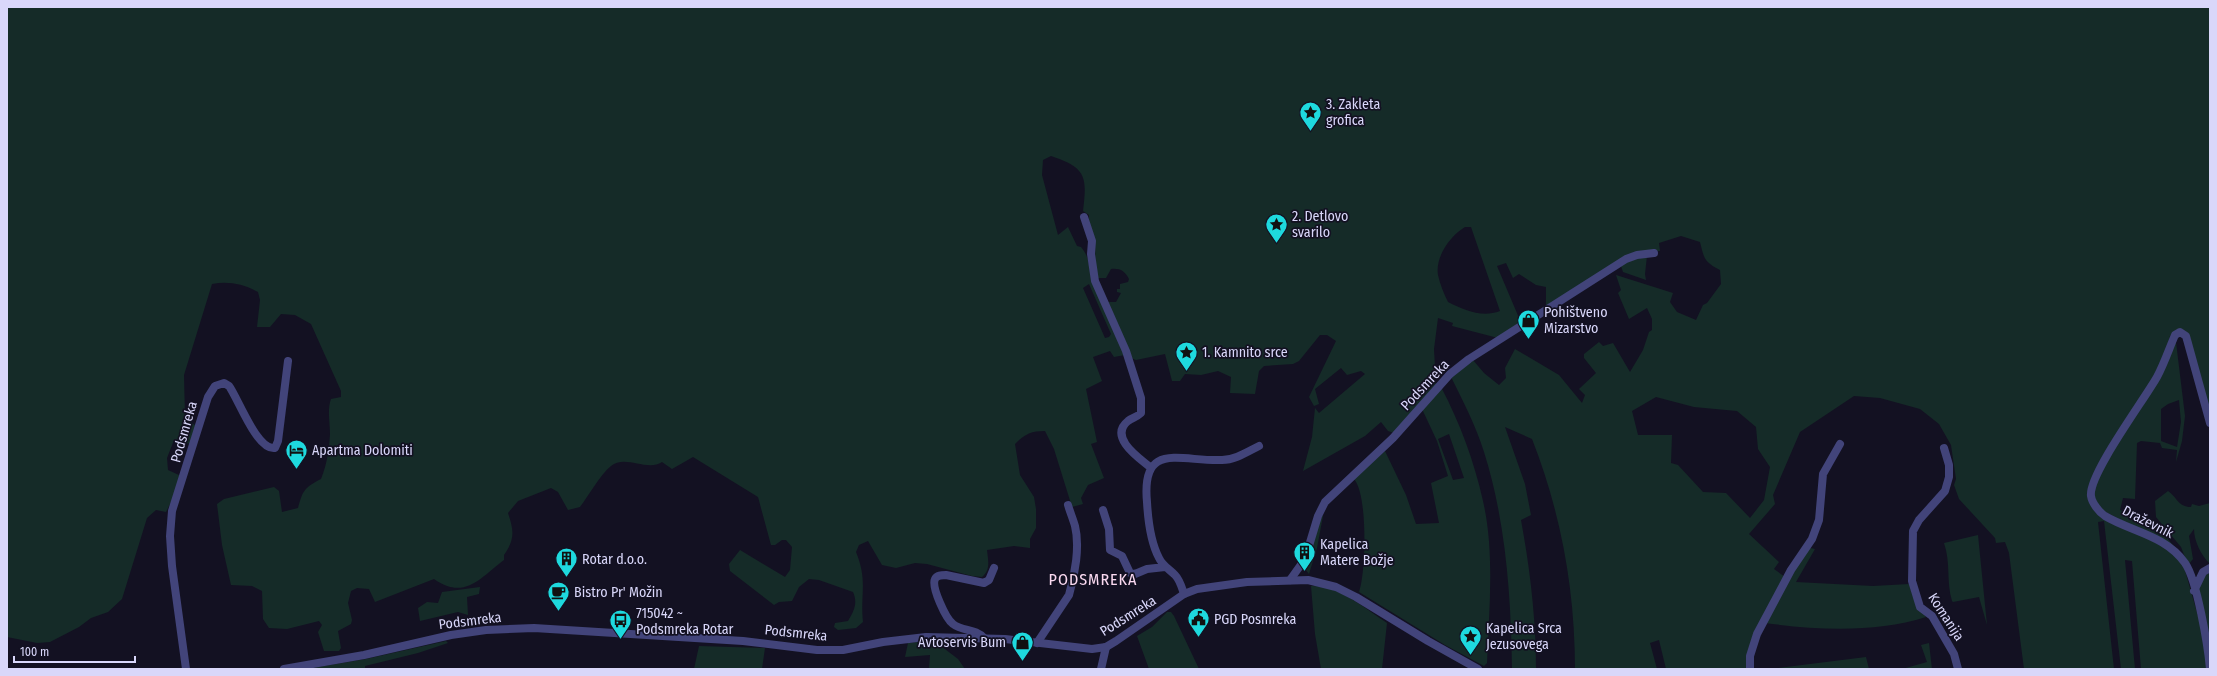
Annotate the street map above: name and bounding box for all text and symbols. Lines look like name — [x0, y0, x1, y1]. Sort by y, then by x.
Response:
place label: 3. Zakleta grofica — [1326, 96, 1380, 129]
place icon: 3. Zakleta grofica — [1298, 99, 1324, 132]
place label: 2. Detlovo svarilo — [1292, 208, 1348, 241]
place icon: 2. Detlovo svarilo — [1264, 211, 1290, 244]
place label: Pohištveno Mizarstvo — [1544, 304, 1608, 337]
shop icon: Pohištveno Mizarstvo — [1515, 307, 1541, 340]
place icon: 1. Kamnito srce — [1173, 339, 1199, 372]
place label: 1. Kamnito srce — [1202, 344, 1288, 361]
street label: Podsmreka — [1397, 356, 1453, 414]
street label: Podsmreka — [167, 399, 201, 465]
hotel icon: Apartma Dolomiti — [284, 437, 310, 470]
place label: Apartma Dolomiti — [312, 442, 413, 459]
street label: Draževnik — [2119, 502, 2177, 542]
place label: Kapelica Matere Božje — [1320, 536, 1394, 569]
building icon: Kapelica Matere Božje — [1291, 539, 1317, 572]
building icon: Rotar d.o.o. — [554, 546, 580, 579]
place label: Rotar d.o.o. — [582, 551, 647, 568]
district label: PODSMREKA — [1049, 570, 1137, 589]
cafe icon: Bistro Pr' Možin — [545, 579, 571, 612]
place label: Bistro Pr' Možin — [574, 584, 663, 601]
street label: Komanija — [1924, 590, 1968, 644]
street label: Podsmreka — [1097, 592, 1159, 640]
place label: 715042 ~ Podsmreka Rotar — [636, 605, 734, 638]
public building icon: PGD Posmreka — [1186, 606, 1212, 639]
bus stop icon: 715042 ~ Podsmreka Rotar — [607, 608, 633, 641]
street label: Podsmreka — [438, 609, 502, 633]
place label: PGD Posmreka — [1214, 611, 1297, 628]
place label: Kapelica Srca Jezusovega — [1486, 620, 1562, 653]
street label: Podsmreka — [764, 621, 828, 645]
place icon: Kapelica Srca Jezusovega — [1457, 623, 1483, 656]
shop icon: Avtoservis Bum — [1009, 629, 1035, 662]
place label: Avtoservis Bum — [918, 634, 1006, 651]
scale bar — [14, 638, 135, 664]
text: 100 m — [20, 645, 49, 659]

